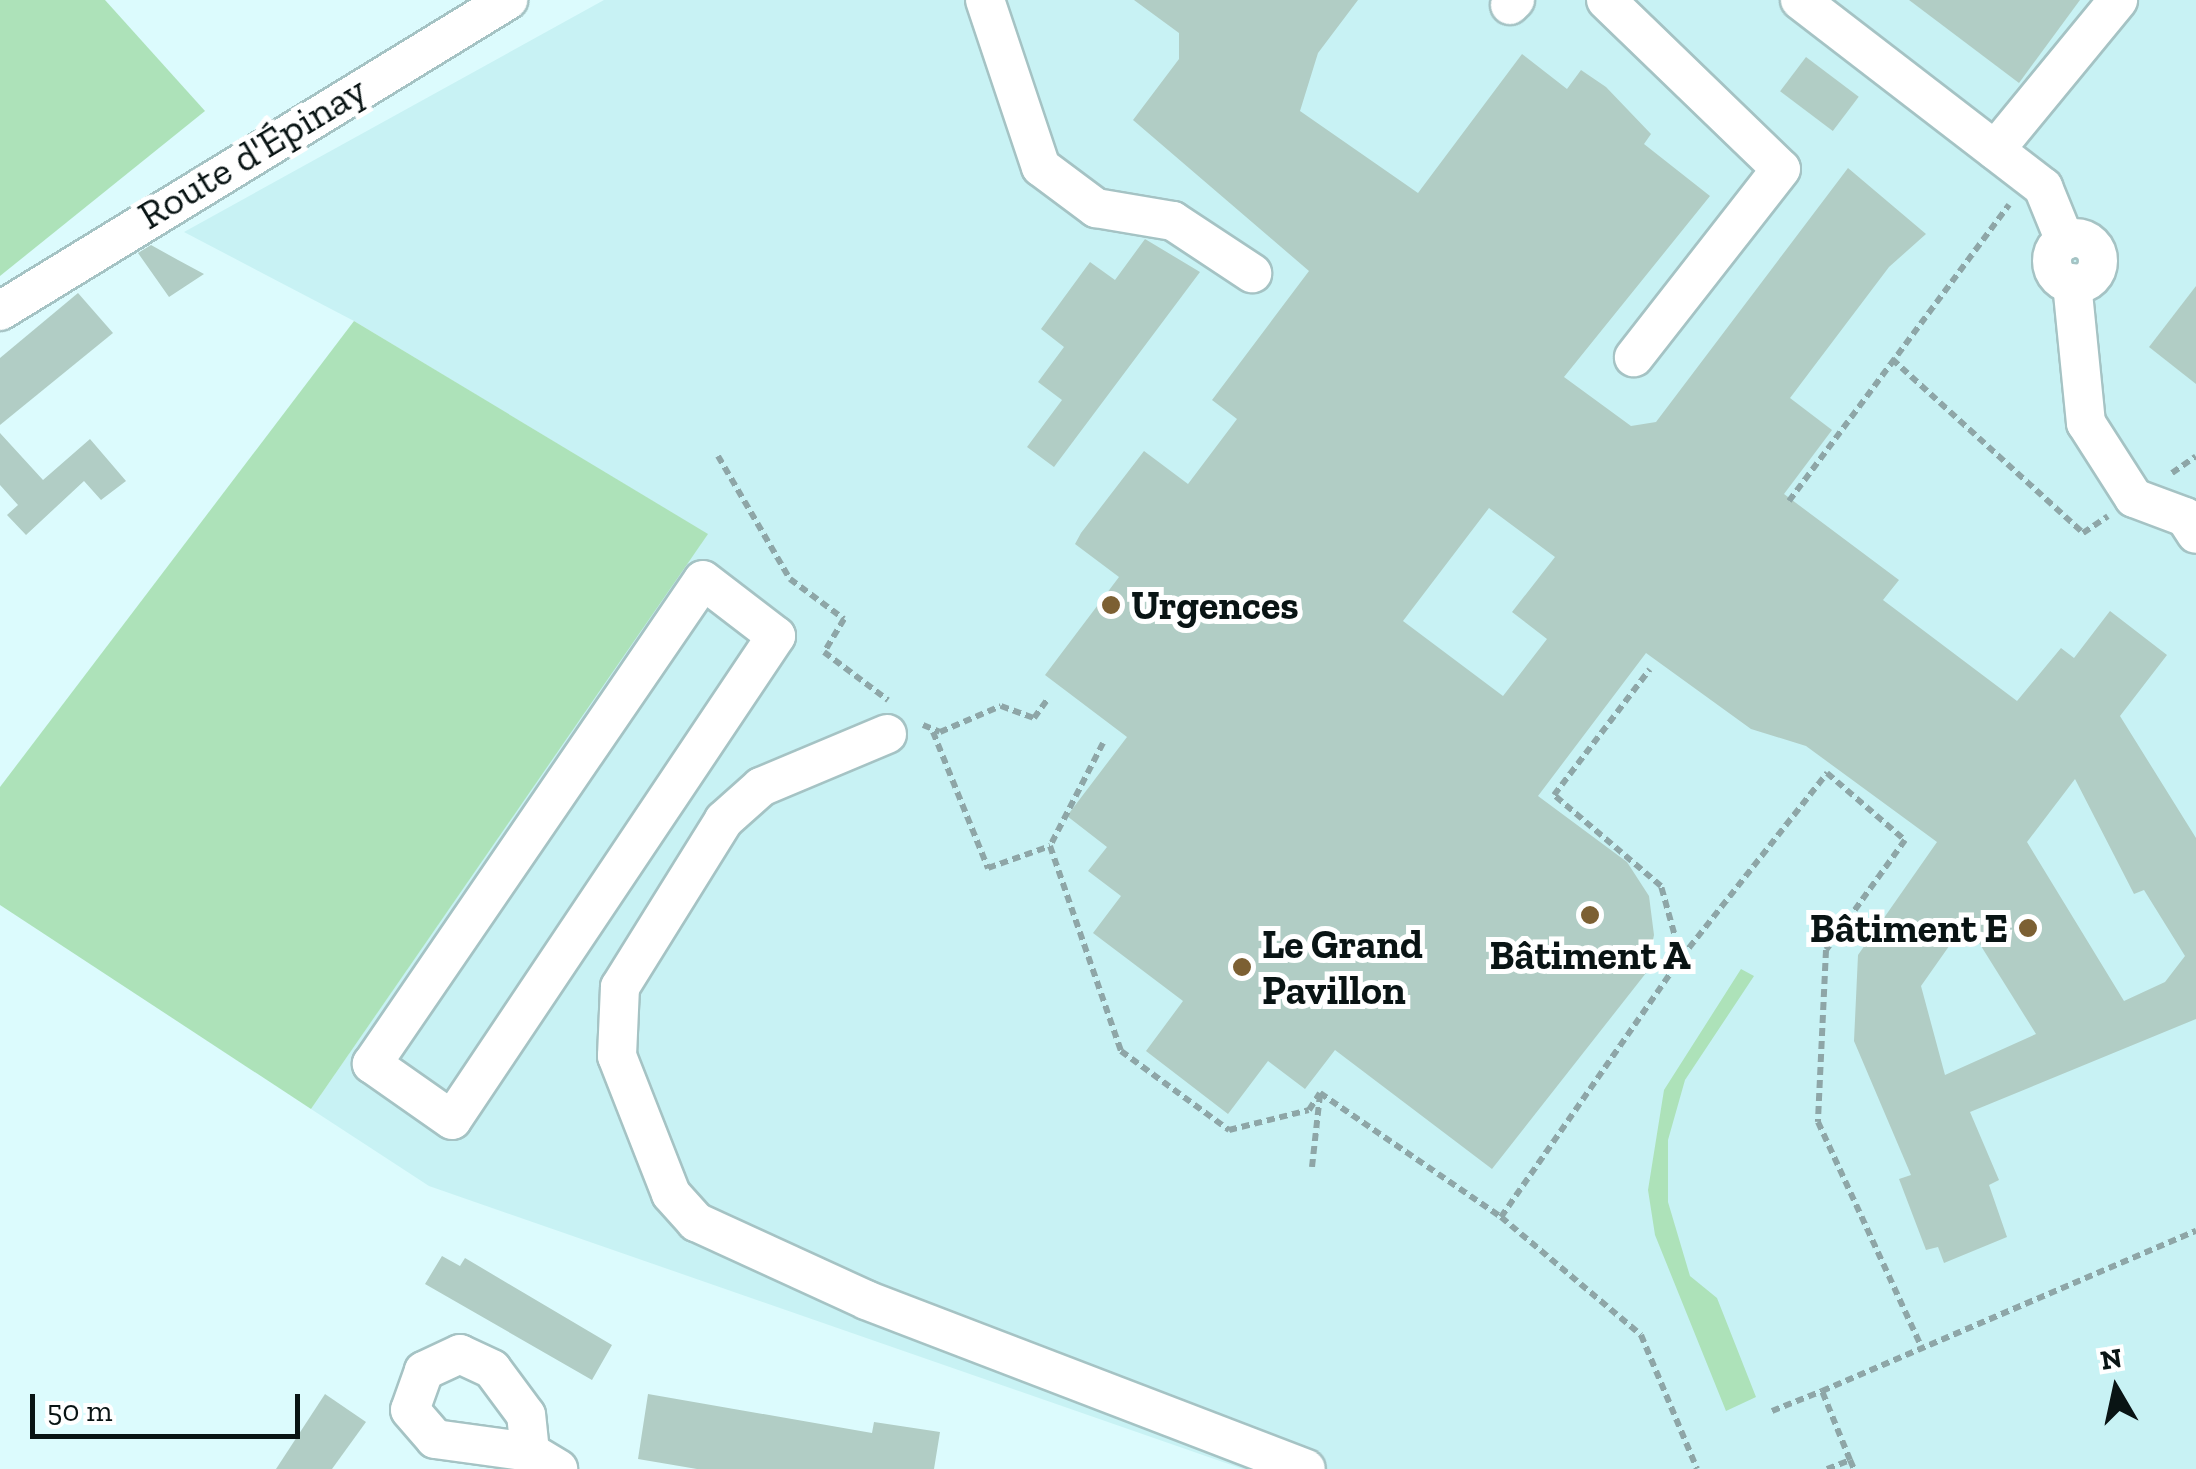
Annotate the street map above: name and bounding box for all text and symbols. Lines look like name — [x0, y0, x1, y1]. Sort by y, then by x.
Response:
street label: Route d'Épinay — [129, 65, 375, 239]
place label: Urgences — [1131, 581, 1299, 629]
marker: Urgences — [1100, 594, 1122, 616]
marker: Bâtiment A — [1579, 904, 1601, 926]
place label: Bâtiment E — [1810, 904, 2008, 952]
marker: Bâtiment E — [2017, 917, 2039, 939]
place label: Le Grand Pavillon — [1262, 920, 1423, 1014]
place label: Bâtiment A — [1489, 931, 1691, 979]
marker: Le Grand Pavillon — [1231, 956, 1253, 978]
north arrow — [2066, 1339, 2166, 1439]
text: N — [2098, 1341, 2124, 1377]
scale bar — [35, 1374, 305, 1436]
text: 50 m — [47, 1393, 112, 1429]

